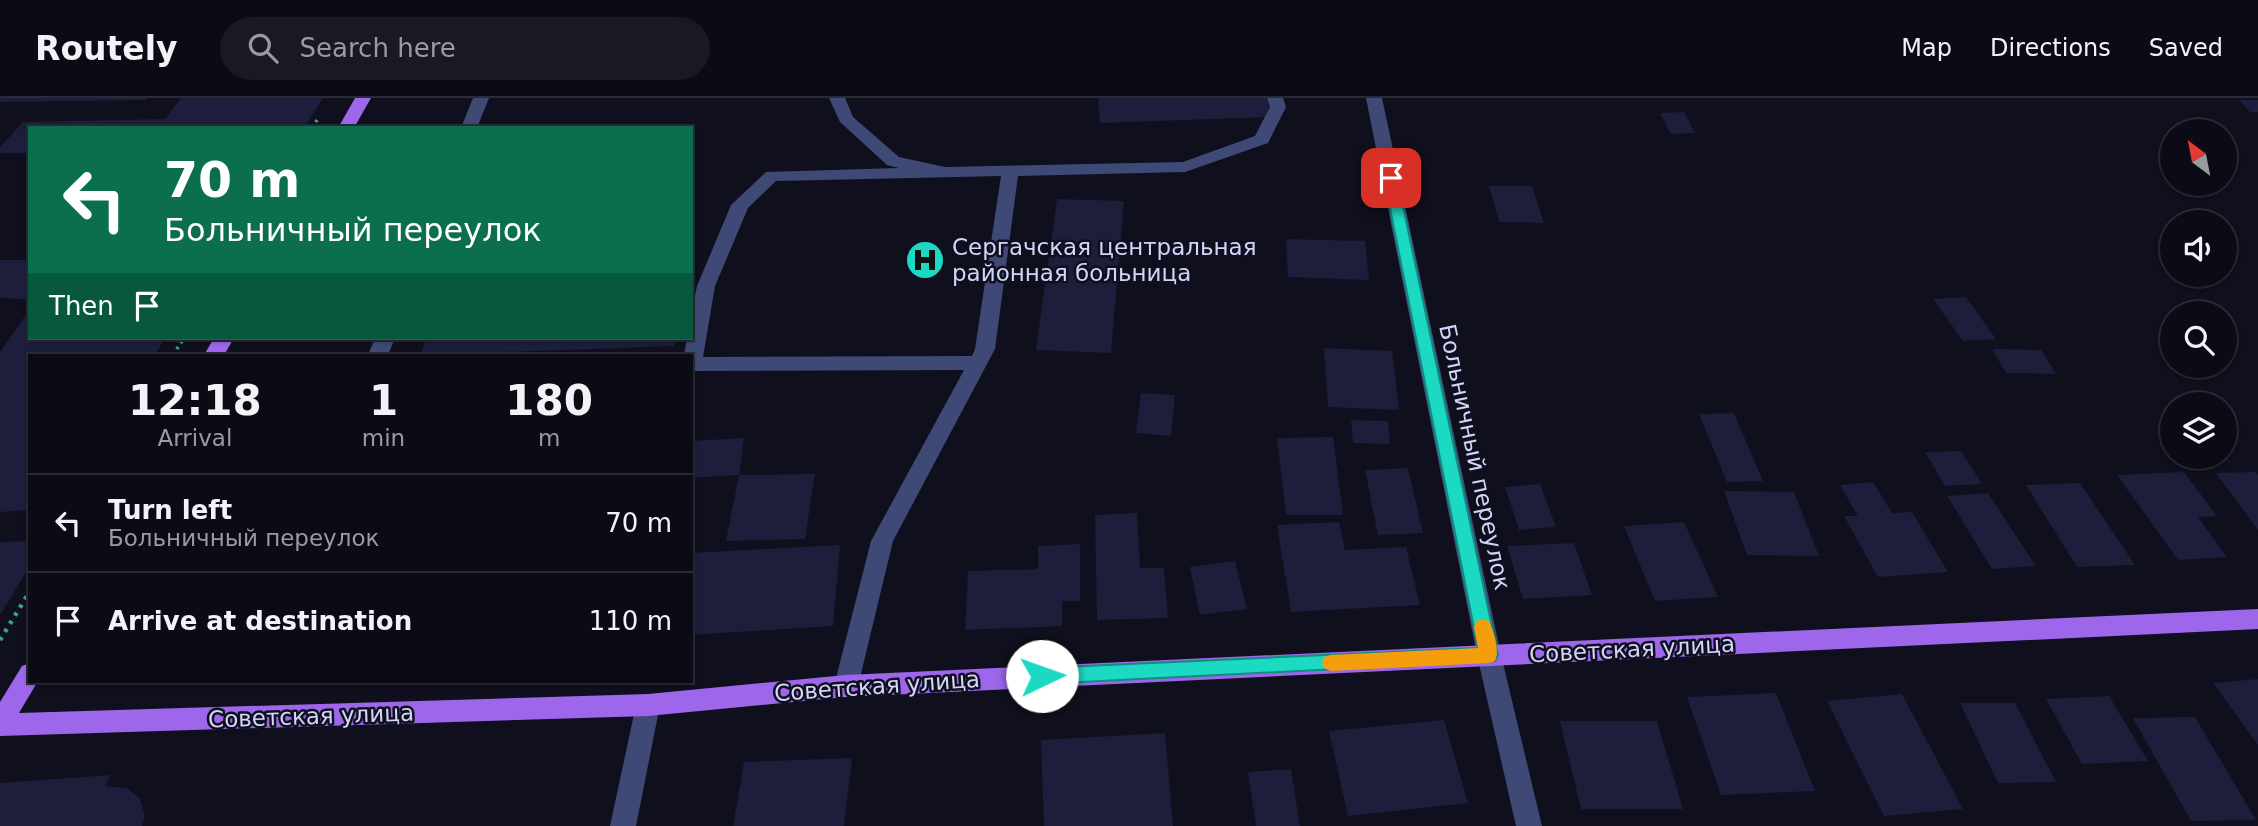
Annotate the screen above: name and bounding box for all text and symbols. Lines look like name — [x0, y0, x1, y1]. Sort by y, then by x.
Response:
search box — [220, 17, 710, 80]
text: Routely — [35, 29, 178, 68]
icon: search — [244, 29, 282, 67]
text: Search here — [300, 33, 456, 63]
text: Map — [1901, 34, 1952, 62]
text: Directions — [1990, 34, 2111, 62]
text: Saved — [2149, 34, 2223, 62]
north arrow — [2160, 119, 2236, 196]
map controls — [2160, 119, 2237, 469]
pin — [1361, 148, 1421, 208]
text: 70 m — [164, 152, 300, 209]
icon: left — [49, 154, 140, 245]
icon: arrive — [1372, 159, 1410, 197]
button: sound — [2160, 210, 2237, 287]
text: Больничный переулок — [164, 211, 542, 249]
place label: Сергачская центральная районная больница — [952, 234, 1257, 286]
hospital icon: Сергачская центральная районная больница — [904, 239, 946, 281]
icon: arrive — [128, 287, 166, 325]
text: Then — [49, 291, 114, 321]
button: search — [2160, 301, 2237, 378]
street label: Больничный переулок — [1434, 322, 1516, 593]
text: 12:18 — [128, 376, 262, 425]
text: 1 — [369, 376, 398, 425]
text: 180 — [505, 376, 593, 425]
button: layers — [2160, 392, 2237, 469]
text: Arrival — [158, 425, 232, 451]
text: min — [362, 425, 405, 451]
text: m — [538, 425, 560, 451]
text: Turn left — [108, 495, 232, 525]
icon: left — [49, 504, 87, 542]
text: 70 m — [605, 508, 672, 538]
text: Больничный переулок — [108, 525, 379, 551]
icon: arrive — [49, 602, 87, 640]
text: Arrive at destination — [108, 606, 412, 636]
text: 110 m — [589, 606, 672, 636]
street label: Советская улица — [1528, 631, 1736, 667]
position arrow — [1005, 639, 1079, 713]
street label: Советская улица — [773, 666, 981, 706]
street label: Советская улица — [208, 699, 414, 733]

